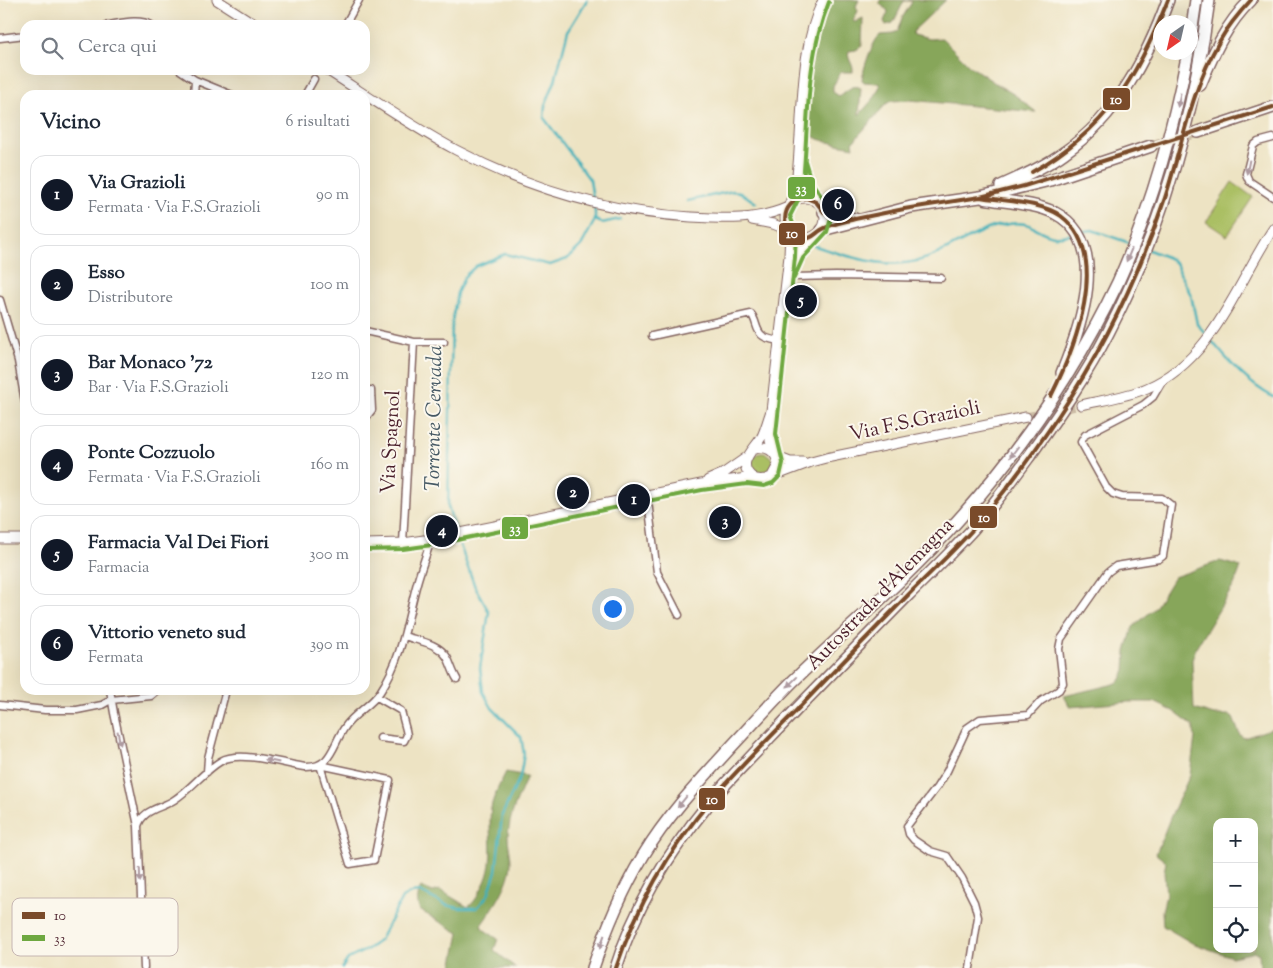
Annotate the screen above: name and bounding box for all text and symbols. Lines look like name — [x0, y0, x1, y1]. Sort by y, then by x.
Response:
north arrow — [1153, 15, 1198, 60]
search box — [20, 20, 370, 75]
icon: search — [38, 34, 66, 62]
text: Cerca qui — [78, 34, 157, 61]
line badge: 10 — [1102, 87, 1131, 111]
text: 10 — [1110, 91, 1123, 111]
one-way arrow — [1174, 93, 1182, 109]
text: Vicino — [40, 108, 101, 138]
text: 6 risultati — [286, 111, 350, 134]
one-way arrow — [1243, 160, 1251, 176]
text: Via Grazioli — [88, 170, 185, 197]
line badge: 33 — [787, 176, 816, 200]
text: 33 — [795, 180, 807, 200]
text: 1 — [54, 184, 60, 207]
text: 90 m — [316, 184, 349, 207]
pin: 6 — [822, 186, 854, 224]
text: Fermata · Via F.S.Grazioli — [88, 197, 261, 220]
line badge: 10 — [778, 222, 806, 246]
text: 10 — [786, 225, 799, 245]
one-way arrow — [1124, 248, 1132, 262]
text: Esso — [88, 260, 125, 287]
text: 2 — [53, 274, 61, 297]
text: 100 m — [310, 274, 349, 297]
pin: 5 — [785, 282, 817, 320]
text: Distributore — [88, 287, 173, 310]
water label: Torrente Cervada — [419, 345, 451, 491]
text: Bar Monaco '72 — [88, 350, 213, 377]
text: 3 — [54, 364, 60, 387]
text: 120 m — [311, 364, 349, 387]
text: Bar · Via F.S.Grazioli — [88, 377, 229, 400]
street label: Via Spagnol — [375, 389, 409, 495]
street label: Via F.S.Grazioli — [847, 394, 984, 450]
text: Ponte Cozzuolo — [88, 440, 215, 467]
one-way arrow — [1008, 445, 1019, 458]
text: 4 — [53, 454, 61, 477]
text: 160 m — [311, 454, 349, 477]
text: Fermata · Via F.S.Grazioli — [88, 467, 261, 490]
pin: 2 — [557, 474, 589, 512]
pin: 1 — [618, 481, 650, 519]
pin: 3 — [709, 503, 741, 541]
line badge: 10 — [969, 505, 998, 529]
text: 10 — [978, 509, 991, 529]
pin: 4 — [426, 512, 458, 550]
street label: Autostrada d'Alemagna — [800, 512, 962, 678]
line badge: 33 — [501, 516, 529, 540]
text: 33 — [509, 520, 521, 540]
text: Farmacia Val Dei Fiori — [88, 530, 269, 557]
text: 5 — [54, 544, 60, 567]
text: 300 m — [309, 544, 349, 567]
text: Farmacia — [88, 557, 149, 580]
your location — [600, 596, 626, 622]
text: Vittorio veneto sud — [88, 620, 246, 647]
text: 6 — [53, 634, 61, 657]
text: 390 m — [310, 634, 349, 657]
text: Fermata — [88, 647, 143, 670]
one-way arrow — [786, 676, 798, 688]
one-way arrow — [115, 730, 123, 746]
one-way arrow — [264, 757, 280, 765]
line badge: 10 — [698, 787, 726, 811]
text: 10 — [706, 791, 719, 811]
one-way arrow — [676, 795, 687, 808]
map controls — [1213, 818, 1258, 953]
button: + — [1213, 818, 1258, 863]
button: − — [1213, 863, 1258, 908]
one-way arrow — [136, 867, 144, 883]
legend — [12, 898, 178, 956]
text: 10 — [54, 907, 66, 927]
button: locate — [1213, 908, 1258, 953]
text: 33 — [54, 930, 66, 950]
one-way arrow — [597, 935, 605, 950]

